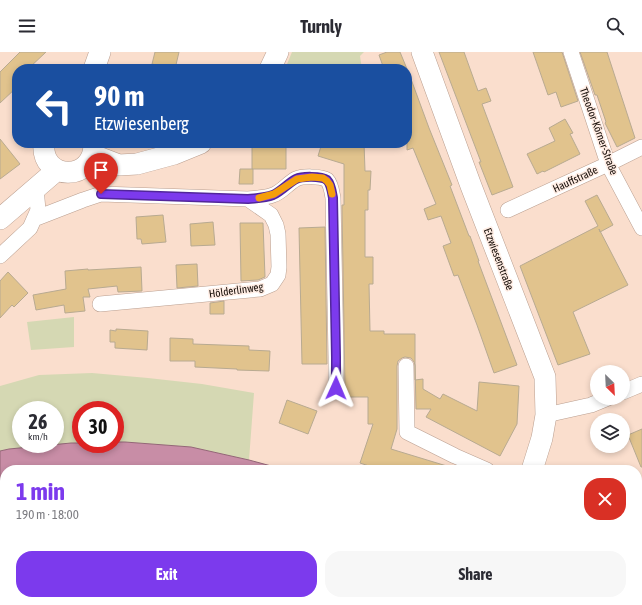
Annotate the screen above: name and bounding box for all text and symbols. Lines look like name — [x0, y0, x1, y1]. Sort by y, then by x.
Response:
icon: menu — [16, 15, 38, 37]
icon: search — [604, 15, 626, 37]
text: Turnly — [300, 16, 342, 37]
icon: left — [28, 80, 80, 132]
text: 90 m — [94, 80, 144, 112]
street label: Theodor-Körner-Straße — [578, 86, 620, 176]
text: Etzwiesenberg — [94, 113, 189, 134]
pin — [84, 153, 118, 194]
icon: arrive — [90, 159, 112, 181]
street label: Hauffstraße — [551, 163, 599, 195]
street label: Etzwiesenstraße — [482, 226, 516, 292]
street label: Hölderlinweg — [208, 280, 264, 300]
north arrow — [590, 365, 630, 405]
map controls — [590, 365, 630, 453]
position arrow — [315, 367, 357, 409]
speed limit sign: 30 — [72, 401, 124, 453]
text: 26 — [29, 410, 47, 433]
button: layers — [590, 413, 630, 453]
text: km/h — [28, 431, 48, 442]
text: 1 min — [16, 478, 65, 505]
button: close — [584, 478, 626, 520]
text: 190 m · 18:00 — [16, 507, 79, 522]
button: Exit — [16, 551, 317, 597]
button: Share — [325, 551, 626, 597]

